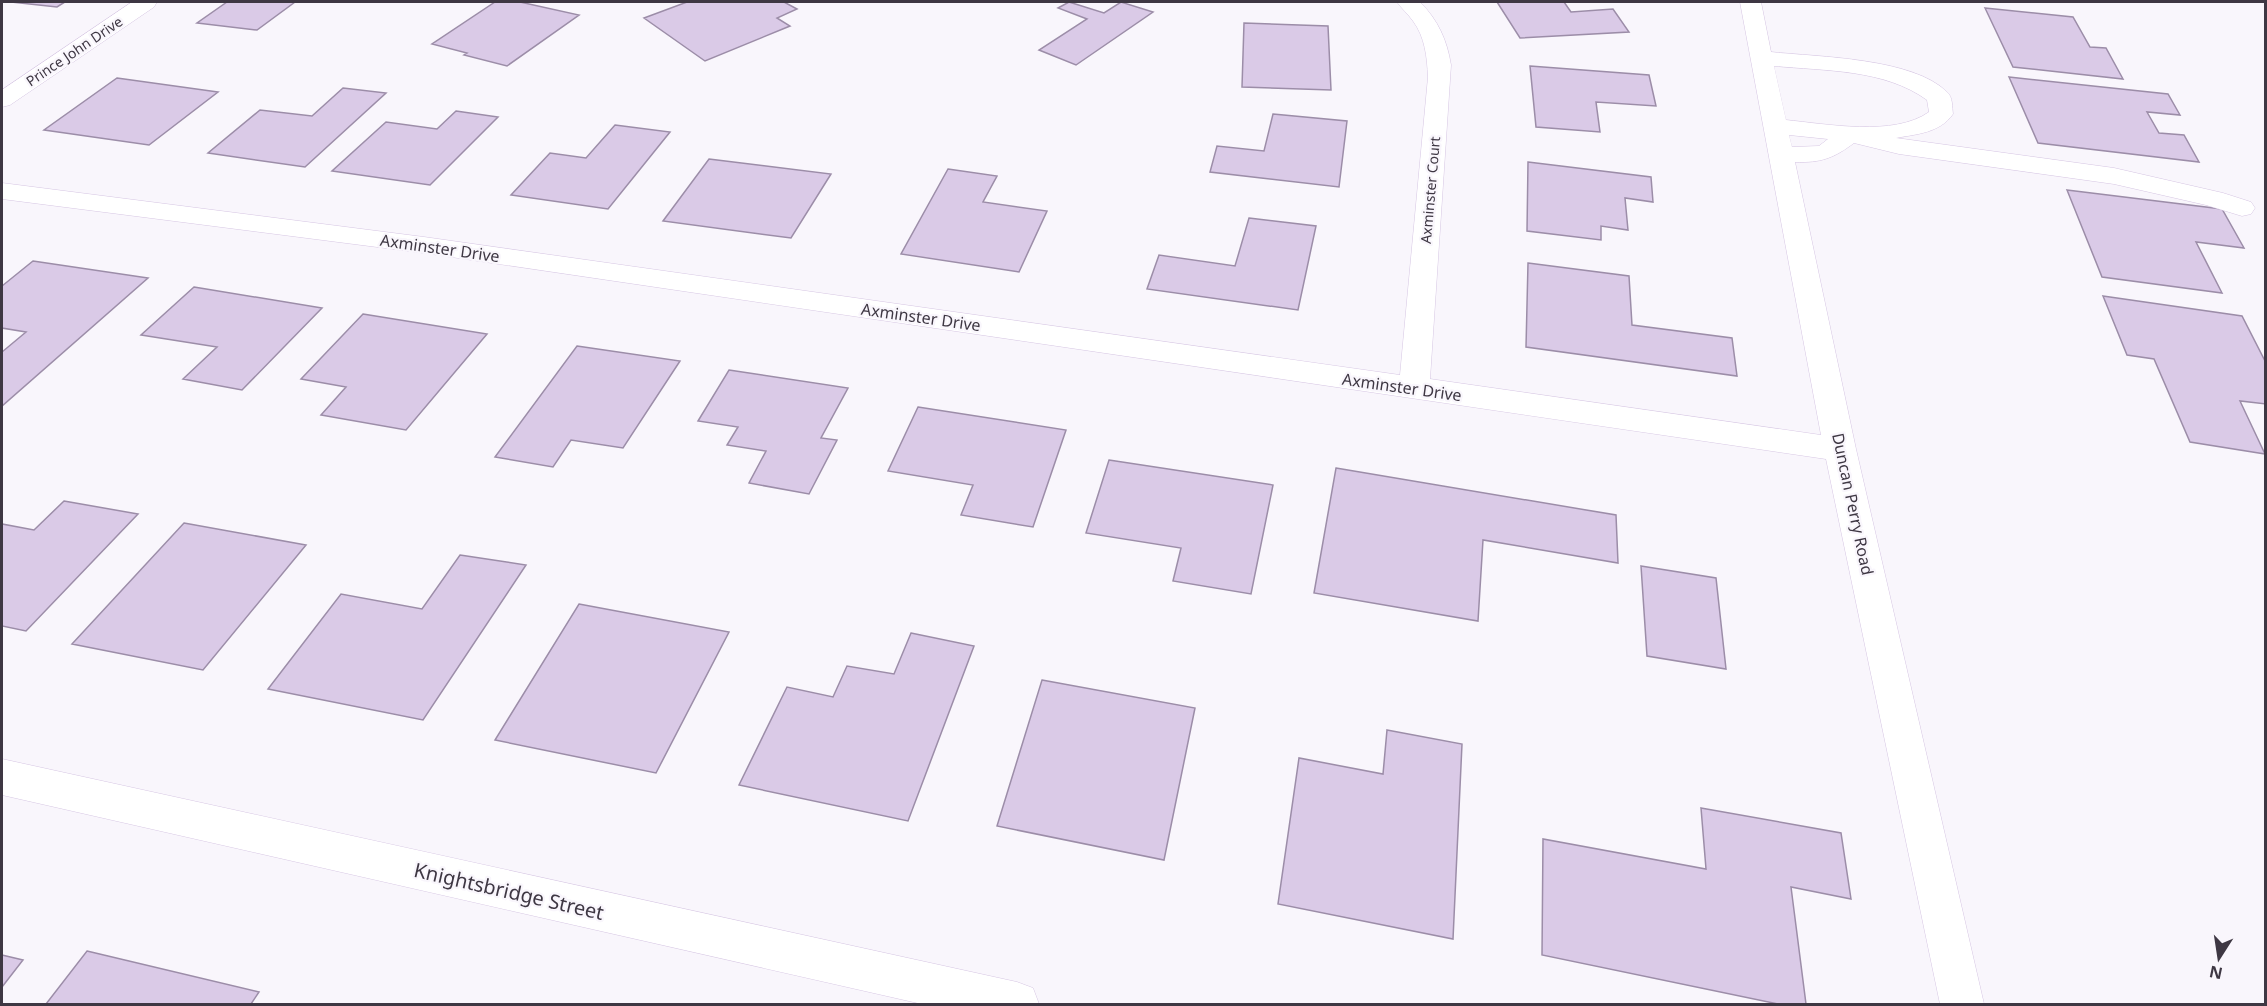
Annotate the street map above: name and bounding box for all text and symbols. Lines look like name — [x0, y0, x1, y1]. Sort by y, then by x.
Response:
street label: Prince John Drive — [22, 12, 126, 90]
street label: Axminster Court — [1416, 136, 1444, 244]
street label: Axminster Drive — [379, 229, 501, 267]
street label: Axminster Drive — [860, 298, 982, 336]
street label: Axminster Drive — [1341, 368, 1463, 406]
street label: Duncan Perry Road — [1827, 431, 1879, 577]
street label: Knightsbridge Street — [411, 856, 607, 926]
north arrow — [2189, 928, 2249, 988]
text: N — [2207, 961, 2225, 985]

